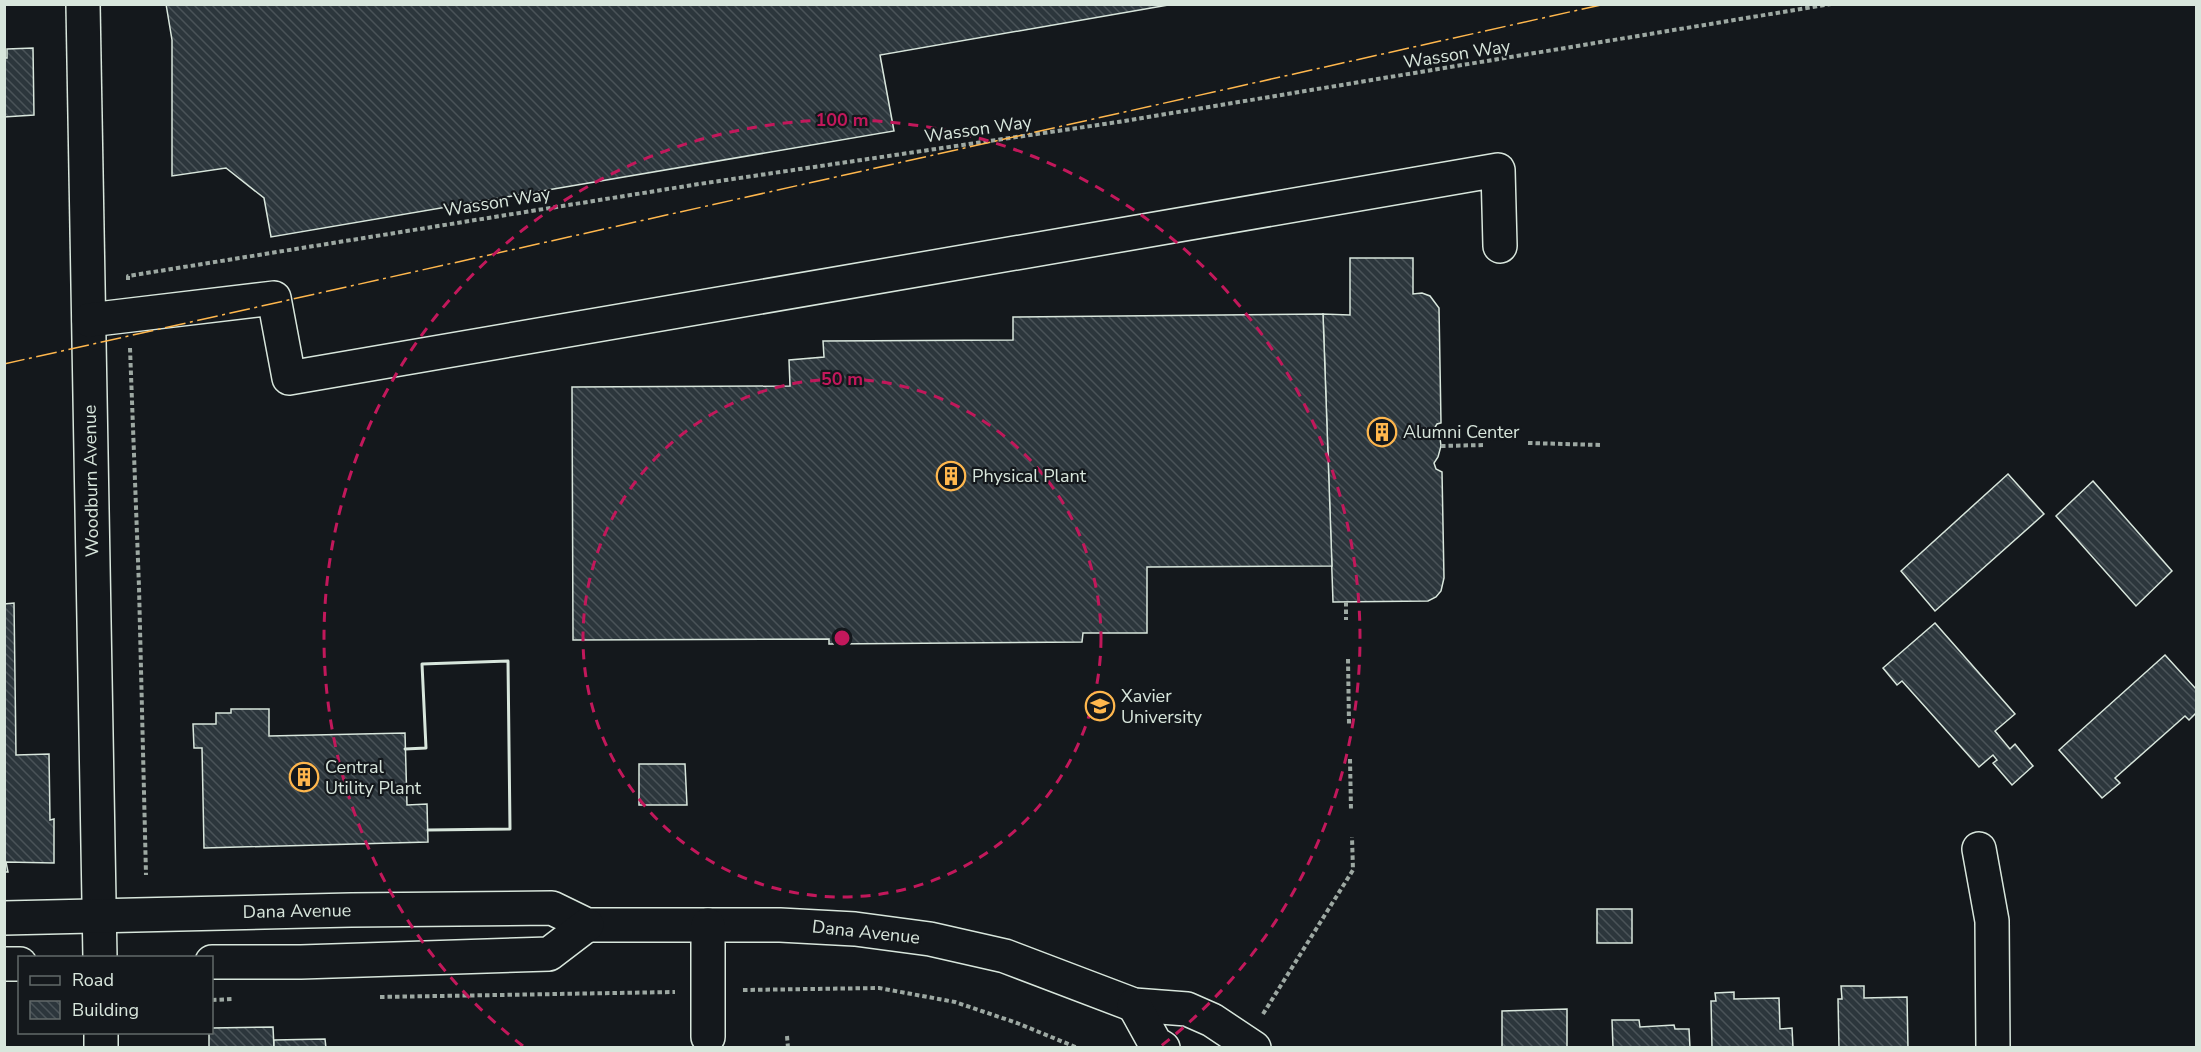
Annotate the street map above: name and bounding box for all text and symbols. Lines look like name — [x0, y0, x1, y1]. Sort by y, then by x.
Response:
street label: Wasson Way — [1402, 34, 1513, 74]
text: 100 m — [815, 108, 869, 132]
street label: Wasson Way — [923, 109, 1034, 148]
street label: Wasson Way — [442, 182, 553, 222]
text: 50 m — [821, 367, 863, 391]
street label: Woodburn Avenue — [78, 405, 104, 557]
building icon: Alumni Center — [1366, 416, 1398, 448]
place label: Alumni Center — [1403, 420, 1520, 444]
building icon: Physical Plant — [935, 460, 967, 492]
place label: Physical Plant — [972, 464, 1087, 488]
centre of rings — [832, 628, 852, 648]
place label: Xavier University — [1121, 684, 1203, 729]
school or university icon: Xavier University — [1084, 690, 1116, 722]
place label: Central Utility Plant — [325, 755, 422, 800]
building icon: Central Utility Plant — [288, 761, 320, 793]
street label: Dana Avenue — [243, 898, 351, 924]
street label: Dana Avenue — [811, 914, 921, 950]
legend — [18, 956, 213, 1034]
text: Road — [72, 968, 114, 992]
text: Building — [72, 998, 139, 1022]

